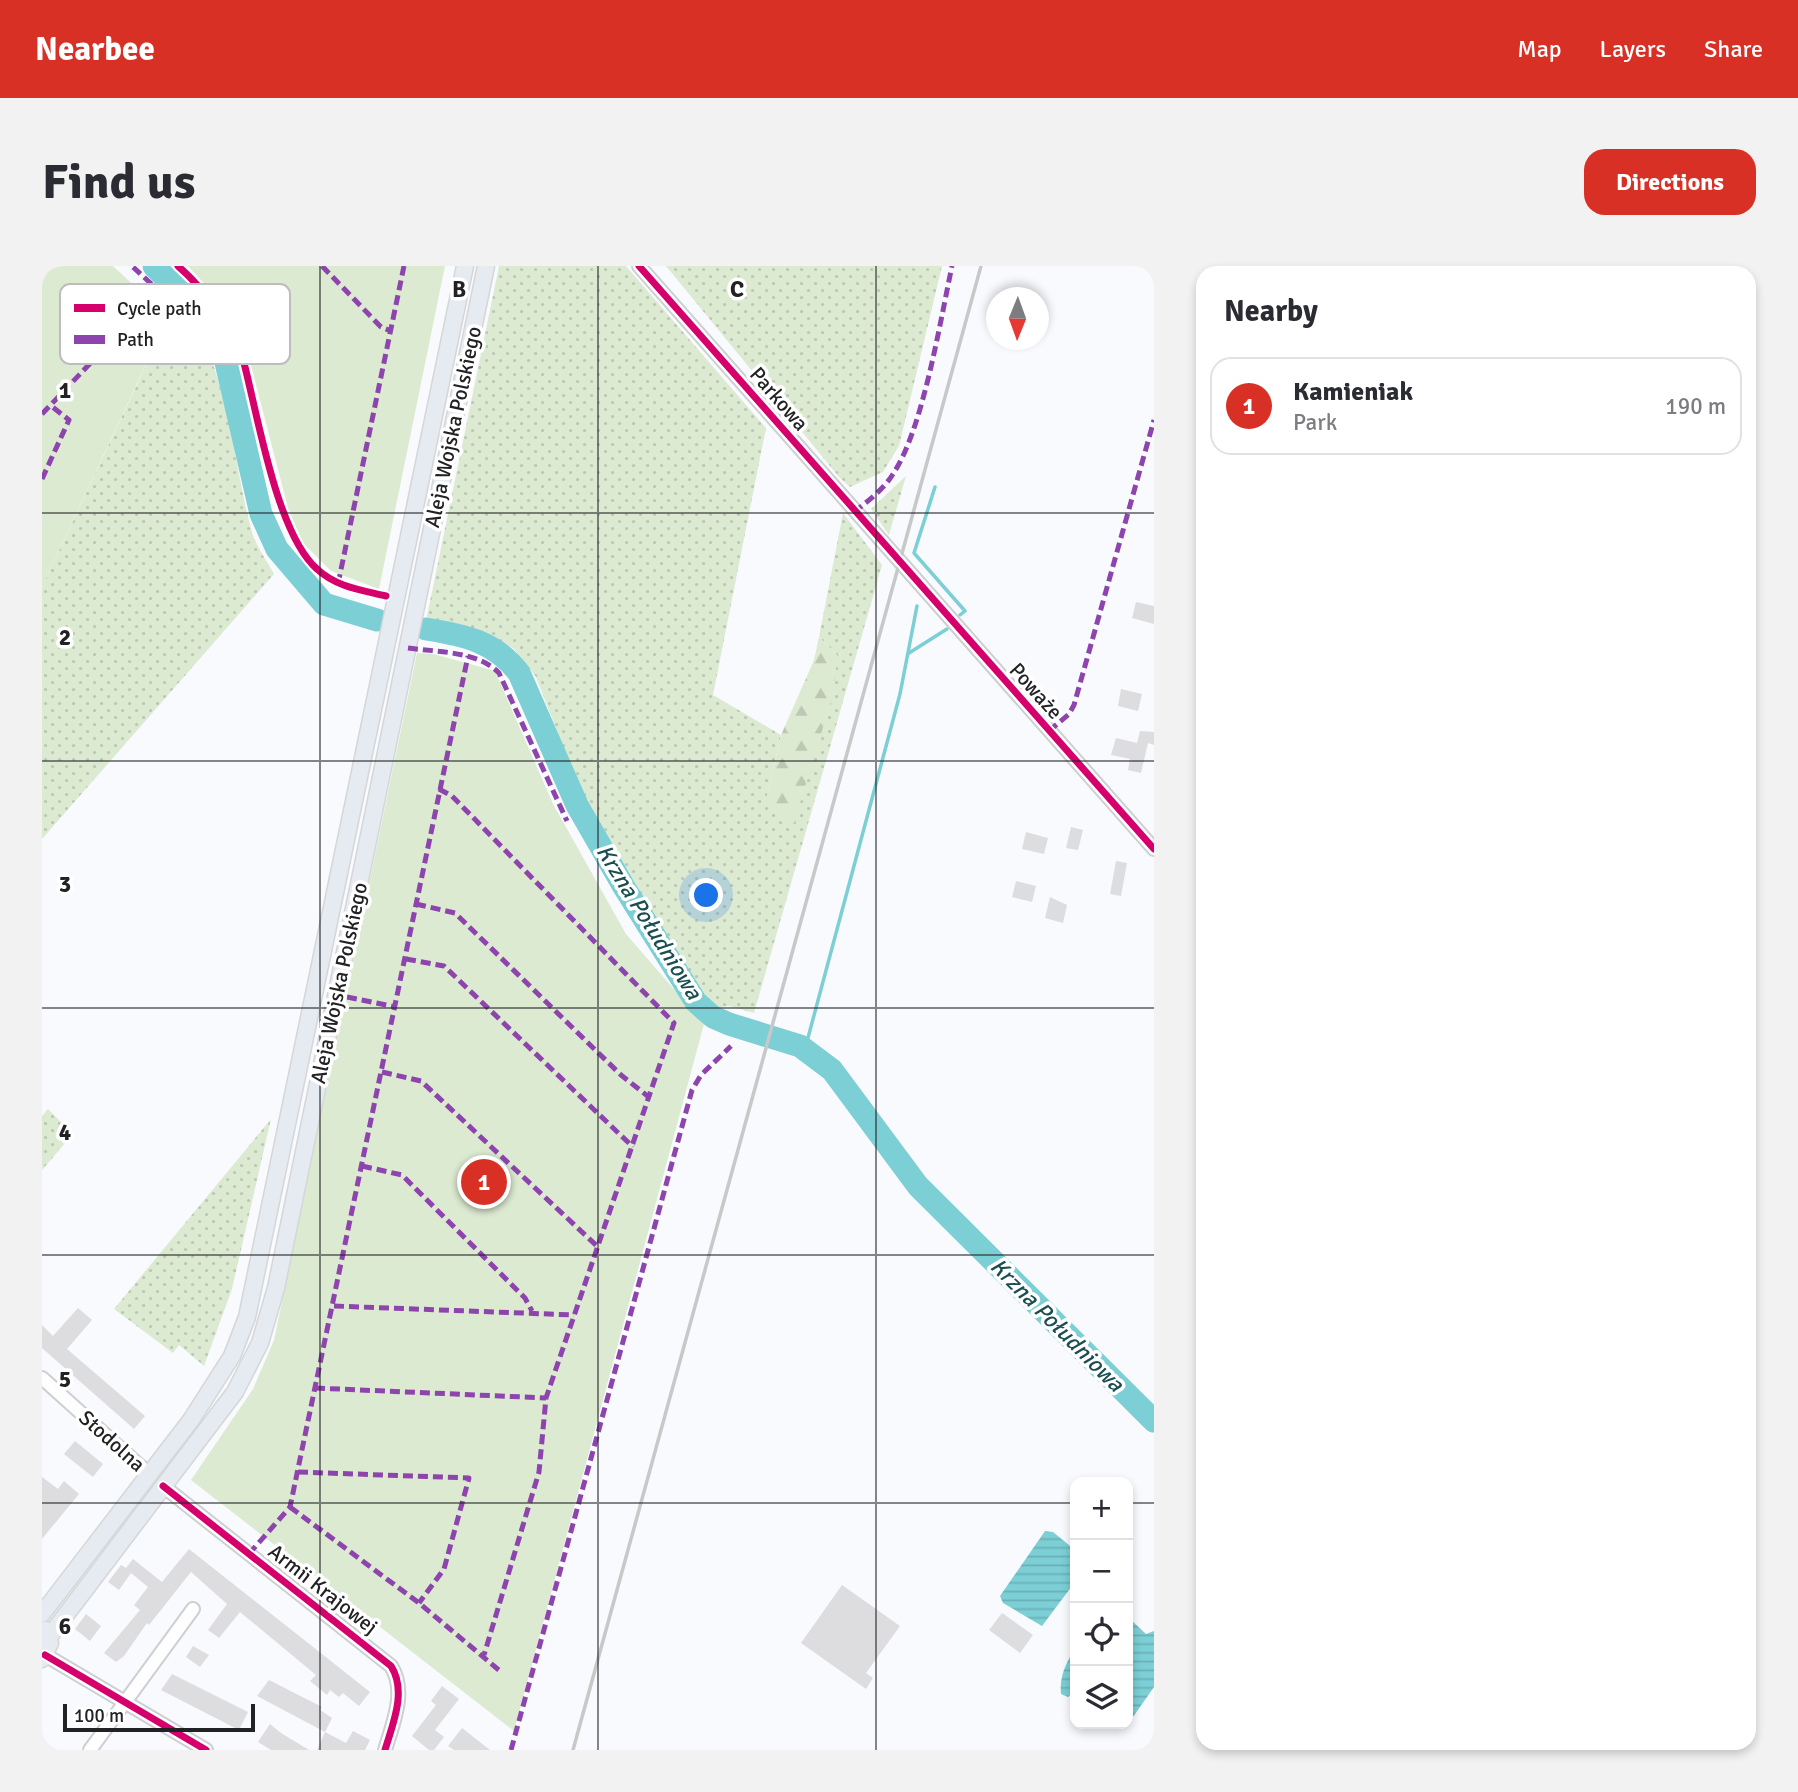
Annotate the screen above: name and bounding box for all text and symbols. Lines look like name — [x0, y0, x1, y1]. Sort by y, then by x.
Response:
text: Nearbee — [35, 29, 155, 70]
text: Map — [1517, 34, 1562, 64]
text: Layers — [1600, 34, 1666, 64]
text: Share — [1704, 34, 1763, 64]
button: Directions — [1584, 149, 1756, 215]
text: Find us — [42, 152, 195, 212]
text: B — [452, 275, 466, 304]
text: C — [730, 275, 744, 304]
legend — [60, 284, 290, 364]
north arrow — [986, 287, 1049, 350]
text: Nearby — [1224, 293, 1318, 330]
text: Cycle path — [117, 297, 202, 321]
street label: Aleja Wojska Polskiego — [419, 324, 487, 530]
text: Path — [117, 328, 154, 352]
street label: Parkowa — [744, 362, 814, 436]
text: 1 — [59, 376, 71, 405]
text: Kamieniak — [1293, 376, 1413, 408]
text: 1 — [1243, 392, 1255, 421]
text: 190 m — [1665, 392, 1726, 421]
text: Park — [1293, 408, 1337, 437]
text: 2 — [59, 623, 71, 652]
street label: Poważe — [1004, 657, 1068, 725]
water label: Krzna Południowa — [590, 839, 709, 1006]
text: 3 — [59, 870, 71, 899]
your location — [689, 878, 723, 912]
street label: Aleja Wojska Polskiego — [305, 880, 373, 1086]
text: 4 — [59, 1118, 71, 1147]
pin: 1 — [461, 1156, 507, 1208]
water label: Krzna Południowa — [984, 1252, 1131, 1399]
text: 5 — [59, 1365, 71, 1394]
street label: Stodolna — [74, 1405, 150, 1477]
map controls — [1070, 1477, 1133, 1729]
button: + — [1070, 1477, 1133, 1540]
street label: Armii Krajowej — [263, 1538, 383, 1640]
button: − — [1070, 1540, 1133, 1603]
button: locate — [1070, 1603, 1133, 1666]
text: 6 — [59, 1612, 71, 1641]
button: layers — [1070, 1666, 1133, 1729]
scale bar — [63, 1701, 256, 1733]
text: 100 m — [74, 1704, 124, 1728]

